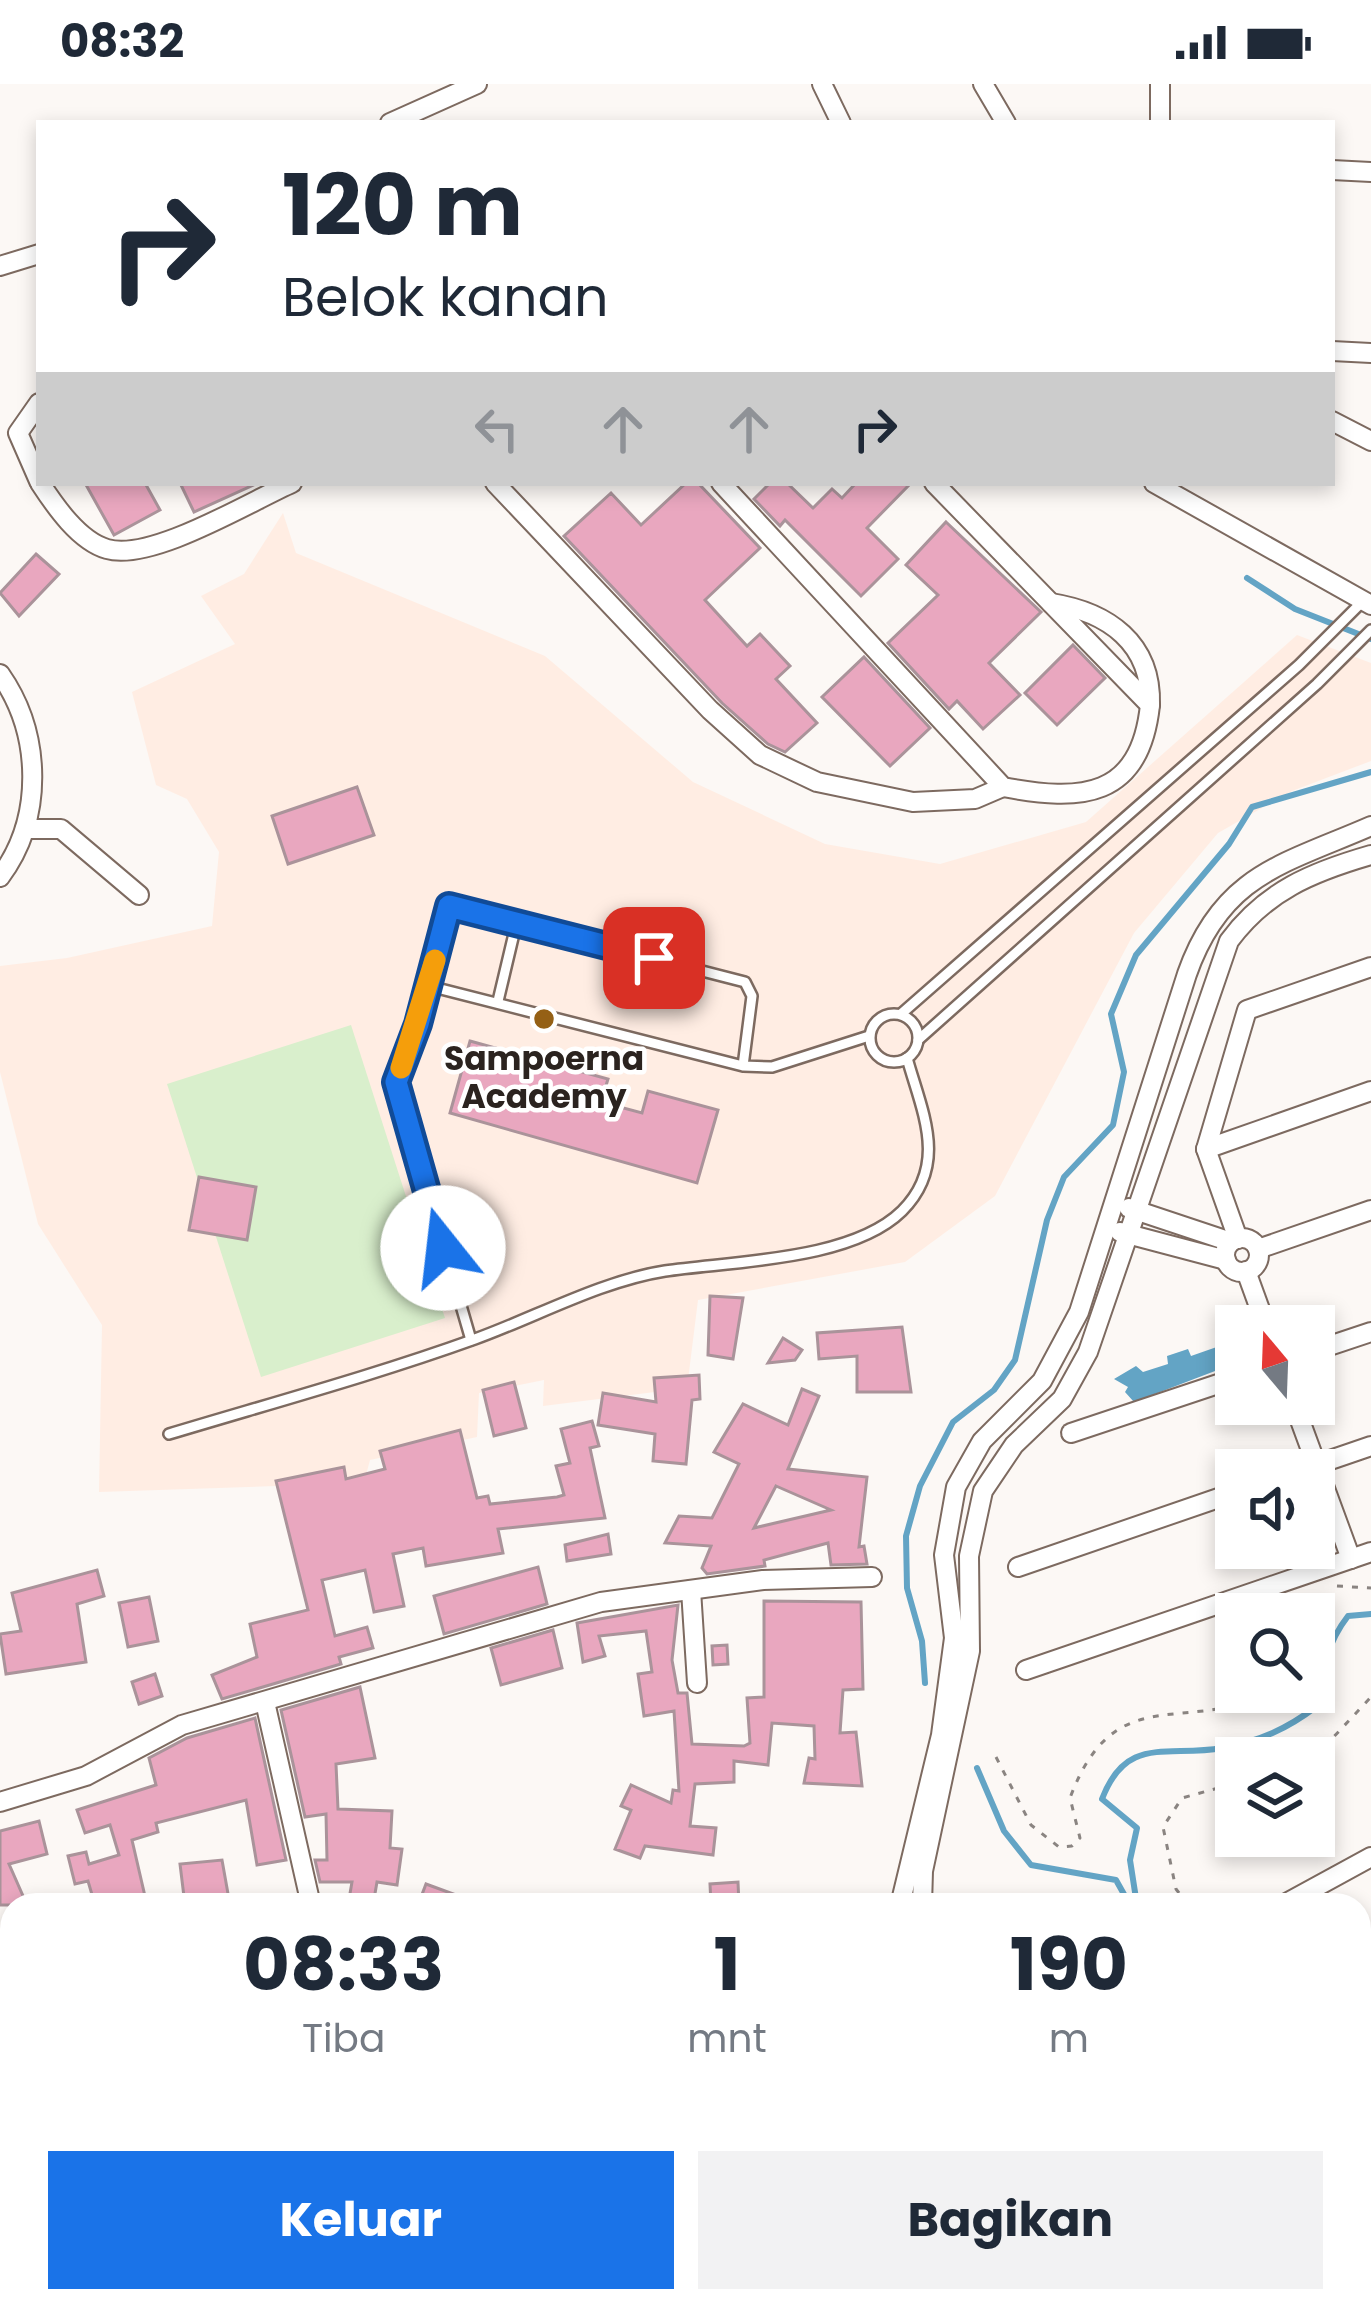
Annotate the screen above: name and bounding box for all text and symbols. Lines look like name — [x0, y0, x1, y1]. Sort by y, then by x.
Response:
text: 08:32 — [60, 10, 184, 73]
text: 120 m — [282, 147, 523, 264]
icon: right — [84, 168, 240, 324]
text: Belok kanan — [282, 259, 609, 335]
icon: left — [464, 396, 530, 462]
icon: ahead — [590, 396, 656, 462]
icon: ahead — [716, 396, 782, 462]
icon: right — [842, 396, 908, 462]
pin — [603, 907, 705, 1009]
icon: arrive — [621, 925, 687, 991]
marker: Sampoerna Academy — [531, 1006, 557, 1032]
place label: Sampoerna Academy — [444, 1035, 644, 1120]
position arrow — [380, 1185, 506, 1311]
north arrow — [1215, 1305, 1335, 1425]
map controls — [1215, 1305, 1335, 1857]
button: sound — [1215, 1449, 1335, 1569]
button: search — [1215, 1593, 1335, 1713]
button: layers — [1215, 1737, 1335, 1857]
text: 08:33 — [243, 1914, 444, 2015]
text: 1 — [713, 1914, 740, 2015]
text: 190 — [1010, 1914, 1128, 2015]
text: Tiba — [302, 2011, 385, 2066]
text: mnt — [687, 2011, 767, 2066]
text: m — [1049, 2011, 1089, 2066]
button: Keluar — [48, 2151, 674, 2289]
button: Bagikan — [698, 2151, 1323, 2289]

